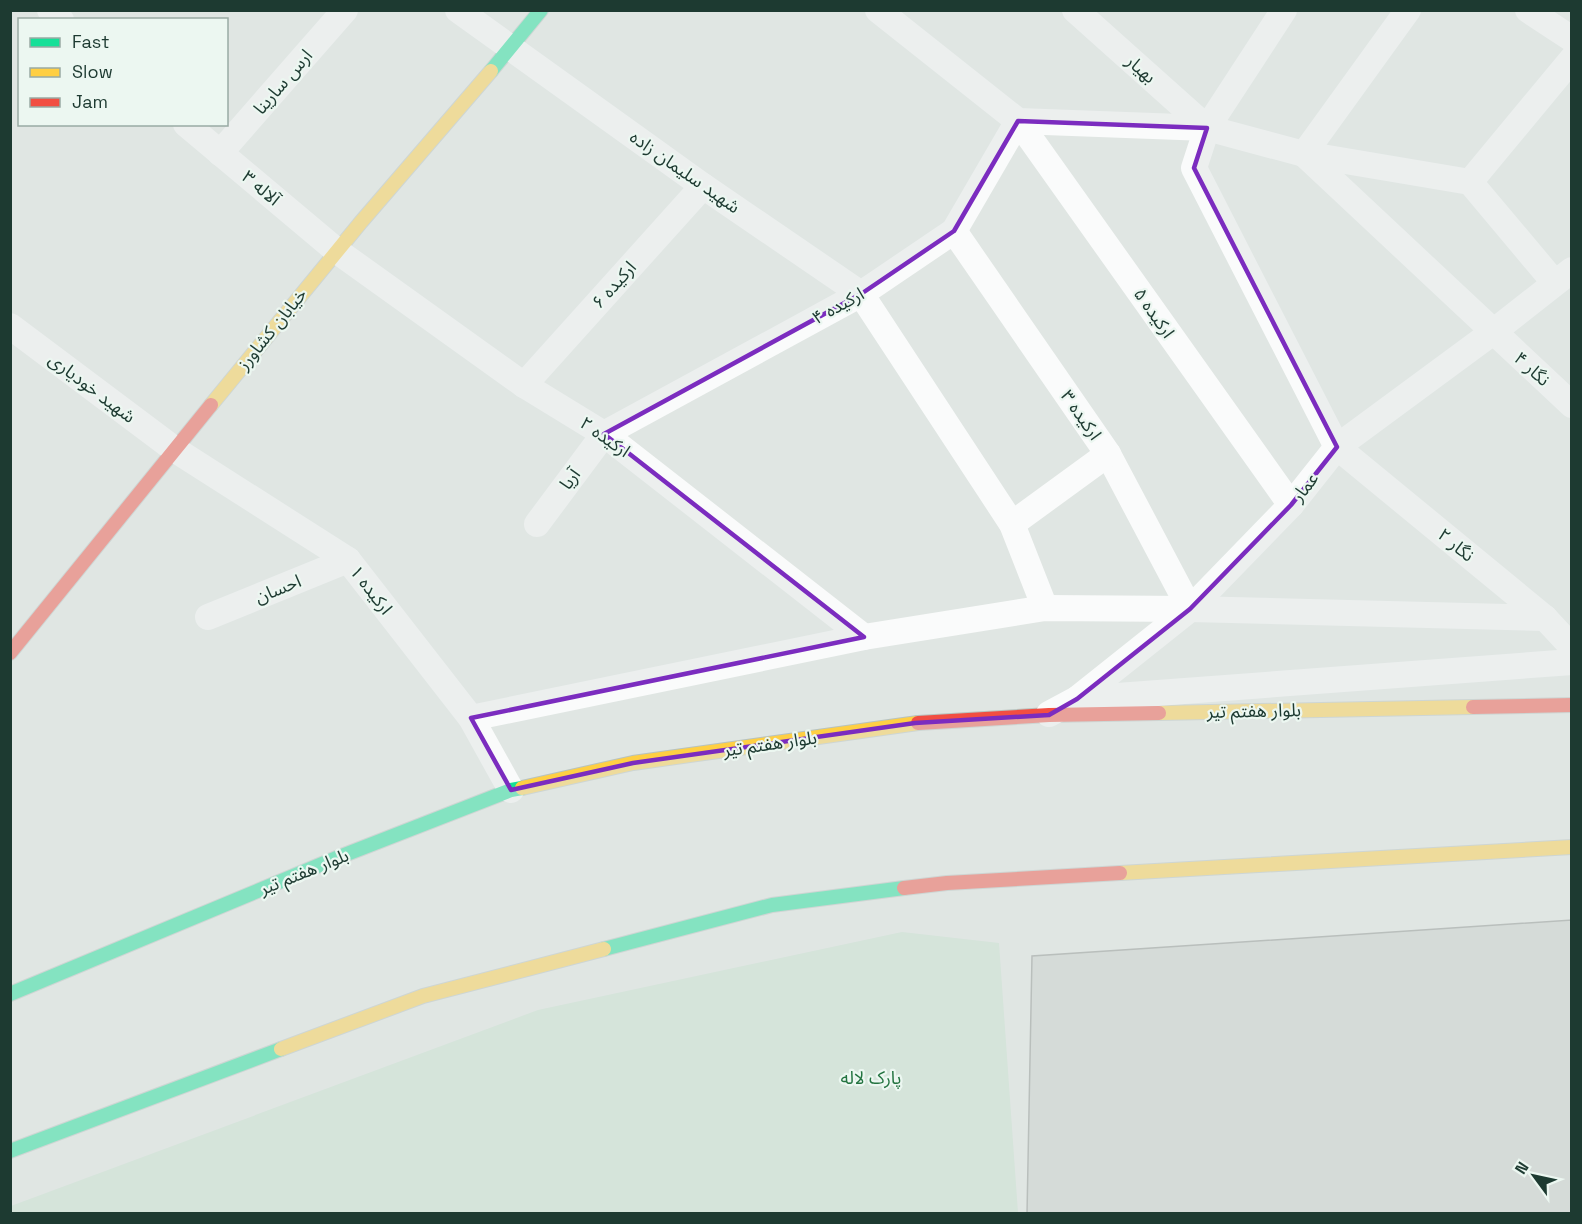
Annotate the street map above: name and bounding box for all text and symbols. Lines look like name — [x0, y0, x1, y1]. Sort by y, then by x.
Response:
legend — [18, 18, 228, 126]
text: Fast — [72, 30, 109, 53]
street label: ارس سارینا — [248, 44, 317, 119]
street label: بهیار — [1121, 49, 1161, 88]
text: Slow — [72, 60, 113, 83]
text: Jam — [72, 90, 108, 113]
street label: شهید سلیمان زاده — [626, 125, 745, 218]
street label: آلاله ۳ — [237, 165, 286, 211]
street label: ارکیده ۶ — [586, 256, 641, 313]
street label: ارکیده ۴ — [808, 282, 868, 329]
street label: خیابان کشاورز — [231, 283, 312, 375]
street label: ارکیده ۵ — [1129, 283, 1180, 342]
street label: نگار ۴ — [1509, 346, 1555, 391]
street label: شهید خودیاری — [44, 347, 140, 428]
street label: ارکیده ۳ — [1056, 385, 1107, 444]
street label: ارکیده ۲ — [576, 411, 635, 462]
street label: آریا — [554, 463, 586, 494]
street label: عمار — [1285, 467, 1323, 507]
street label: نگار ۲ — [1433, 523, 1479, 566]
street label: ارکیده ۱ — [345, 561, 398, 619]
street label: احسان — [251, 569, 304, 608]
street label: بلوار هفتم تیر — [1206, 698, 1301, 725]
street label: بلوار هفتم تیر — [721, 726, 818, 764]
street label: بلوار هفتم تیر — [255, 843, 353, 902]
park label: پارک لاله — [841, 1066, 901, 1089]
north arrow — [1504, 1146, 1564, 1206]
text: N — [1510, 1158, 1534, 1178]

